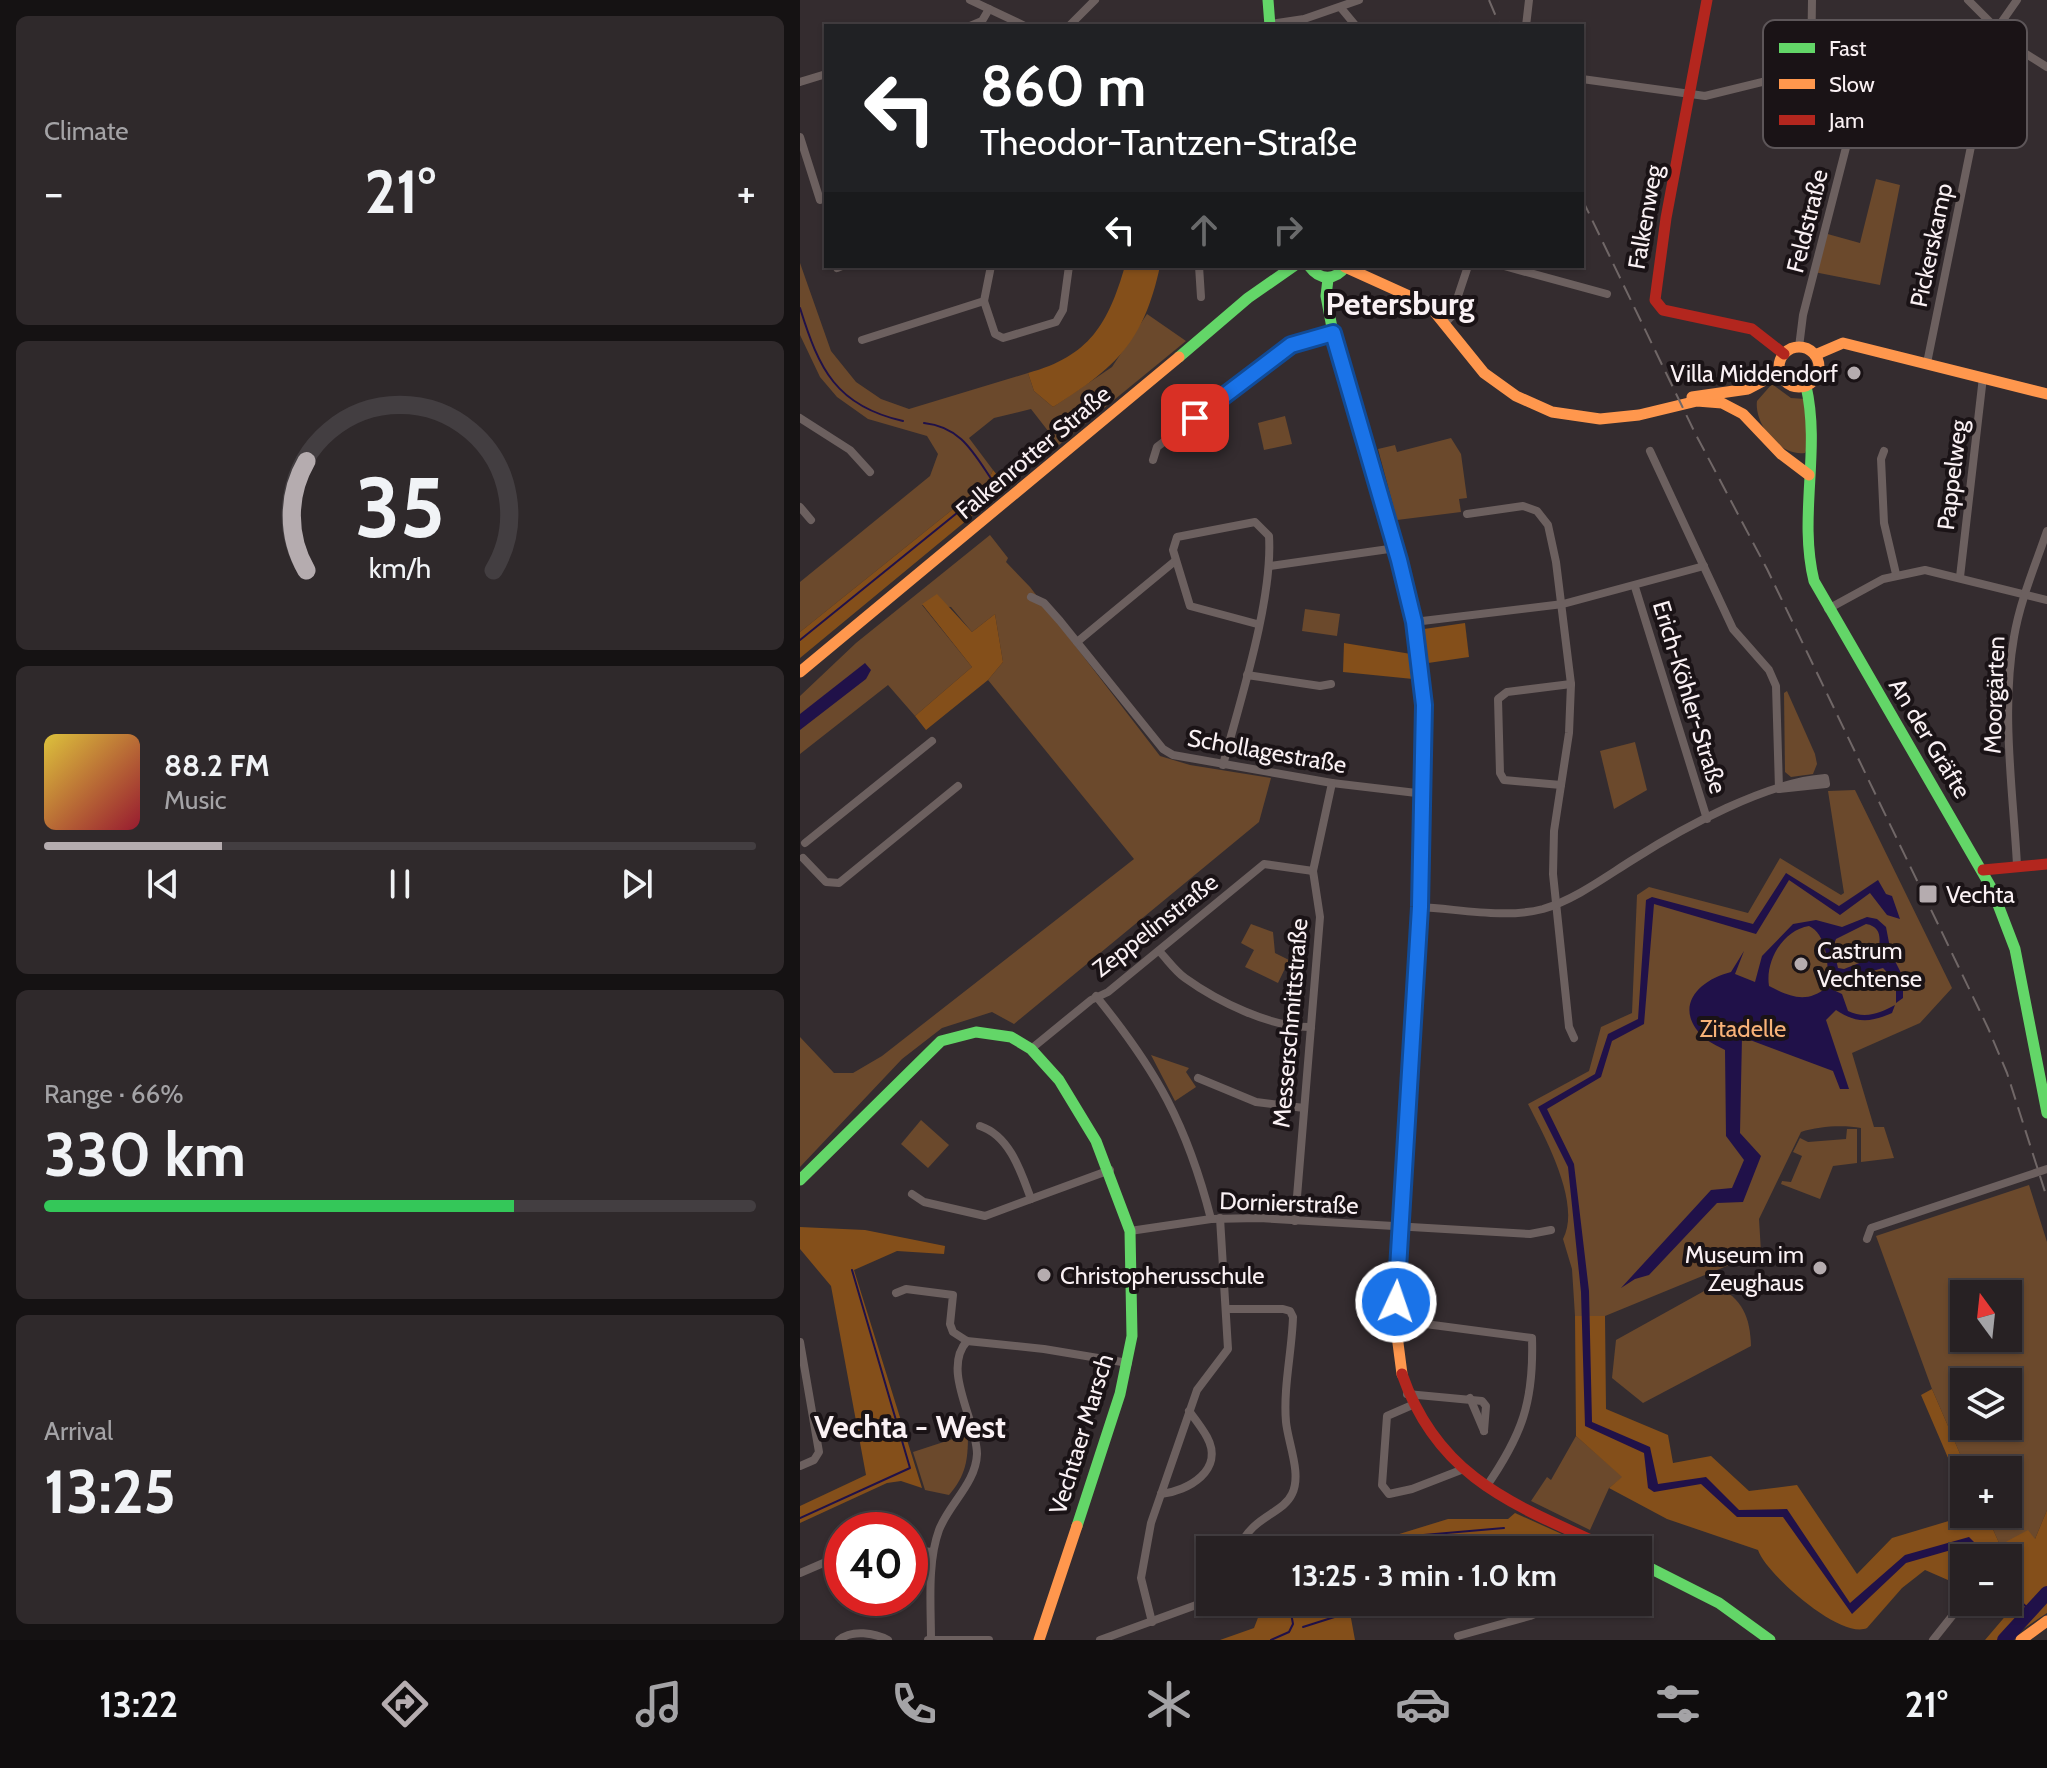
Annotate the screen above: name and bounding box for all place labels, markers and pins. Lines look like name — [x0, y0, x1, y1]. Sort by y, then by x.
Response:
place label: Villa Middendorf — [1670, 359, 1838, 388]
marker: Villa Middendorf — [1845, 364, 1863, 382]
pin — [1161, 384, 1229, 452]
place label: Vechta — [1946, 880, 2015, 909]
marker: Vechta — [1917, 883, 1939, 905]
place label: Castrum Vechtense — [1817, 936, 1922, 993]
marker: Castrum Vechtense — [1792, 955, 1810, 973]
place label: Museum im Zeughaus — [1685, 1240, 1804, 1297]
marker: Museum im Zeughaus — [1811, 1259, 1829, 1277]
place label: Christopherusschule — [1060, 1261, 1265, 1290]
marker: Christopherusschule — [1035, 1266, 1053, 1284]

